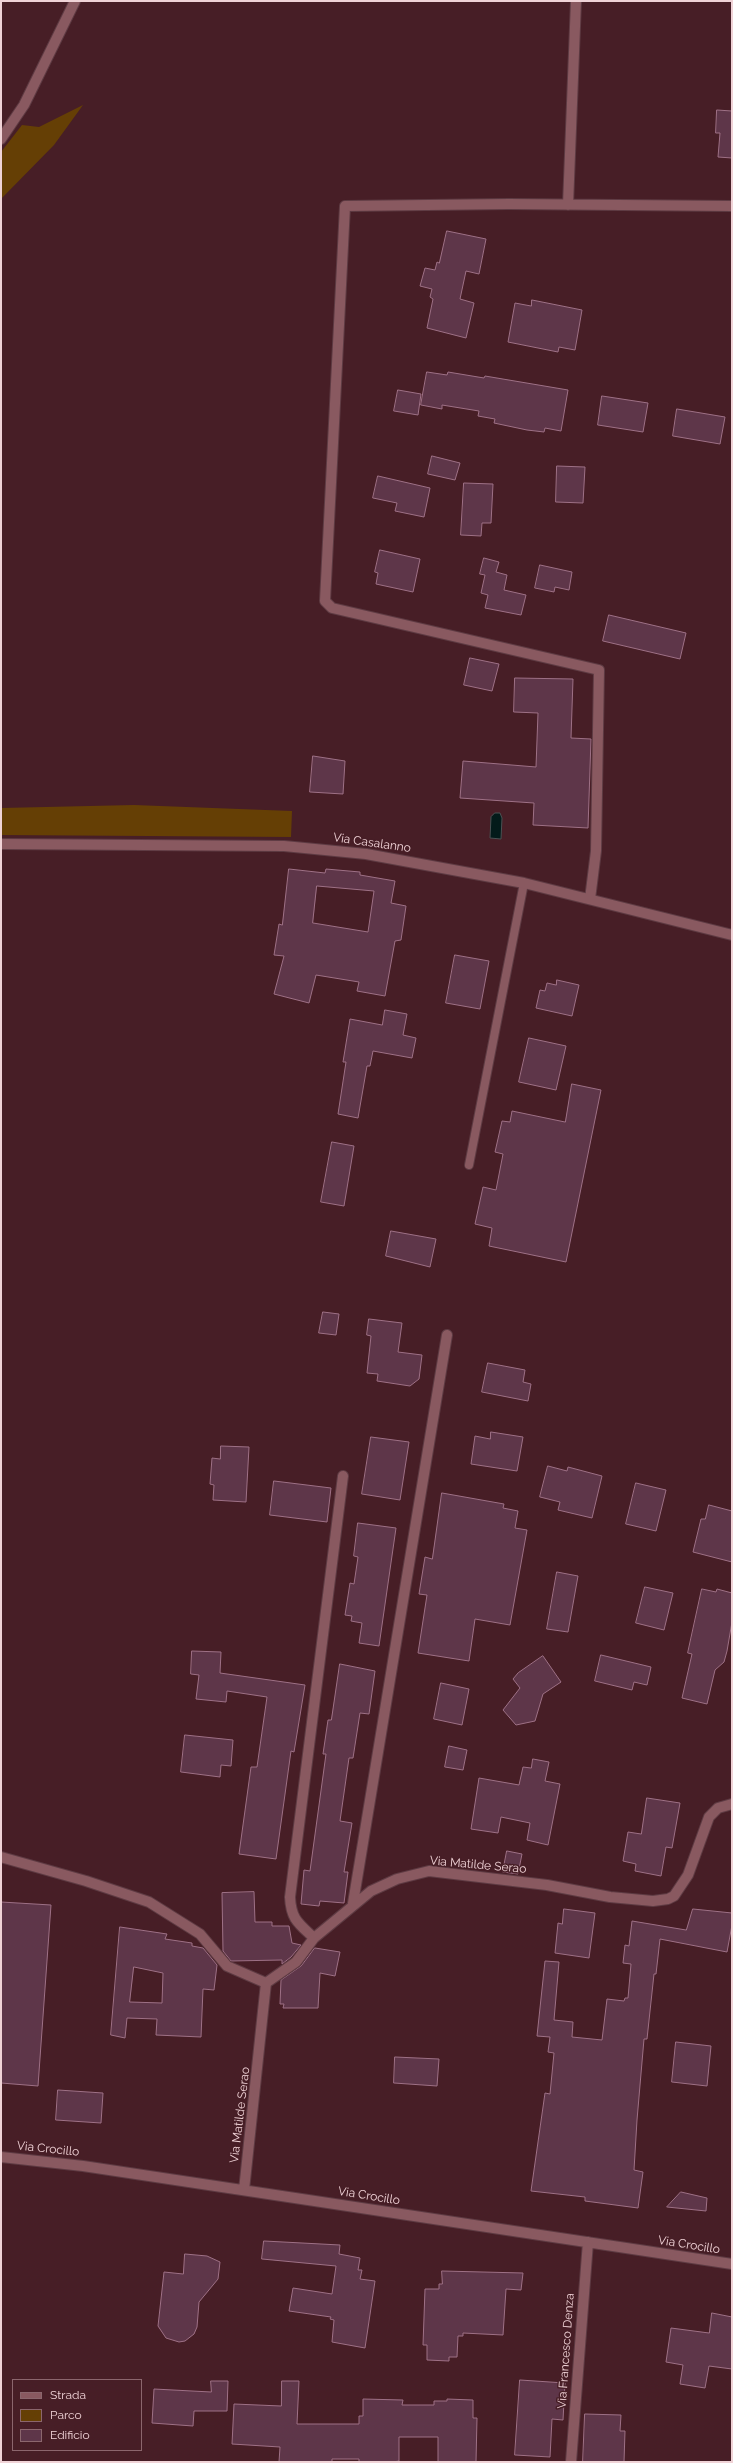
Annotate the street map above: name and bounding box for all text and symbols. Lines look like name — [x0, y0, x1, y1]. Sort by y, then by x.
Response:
street label: Via Casalanno — [332, 830, 412, 856]
street label: Via Matilde Serao — [429, 1854, 527, 1876]
street label: Via Matilde Serao — [227, 2066, 253, 2164]
street label: Via Crocillo — [16, 2139, 80, 2159]
street label: Via Crocillo — [337, 2184, 401, 2208]
street label: Via Crocillo — [657, 2233, 721, 2257]
street label: Via Francesco Denza — [555, 2293, 577, 2409]
legend — [12, 2379, 142, 2451]
text: Strada — [50, 2388, 86, 2402]
text: Parco — [50, 2408, 82, 2422]
text: Edificio — [50, 2428, 90, 2442]

